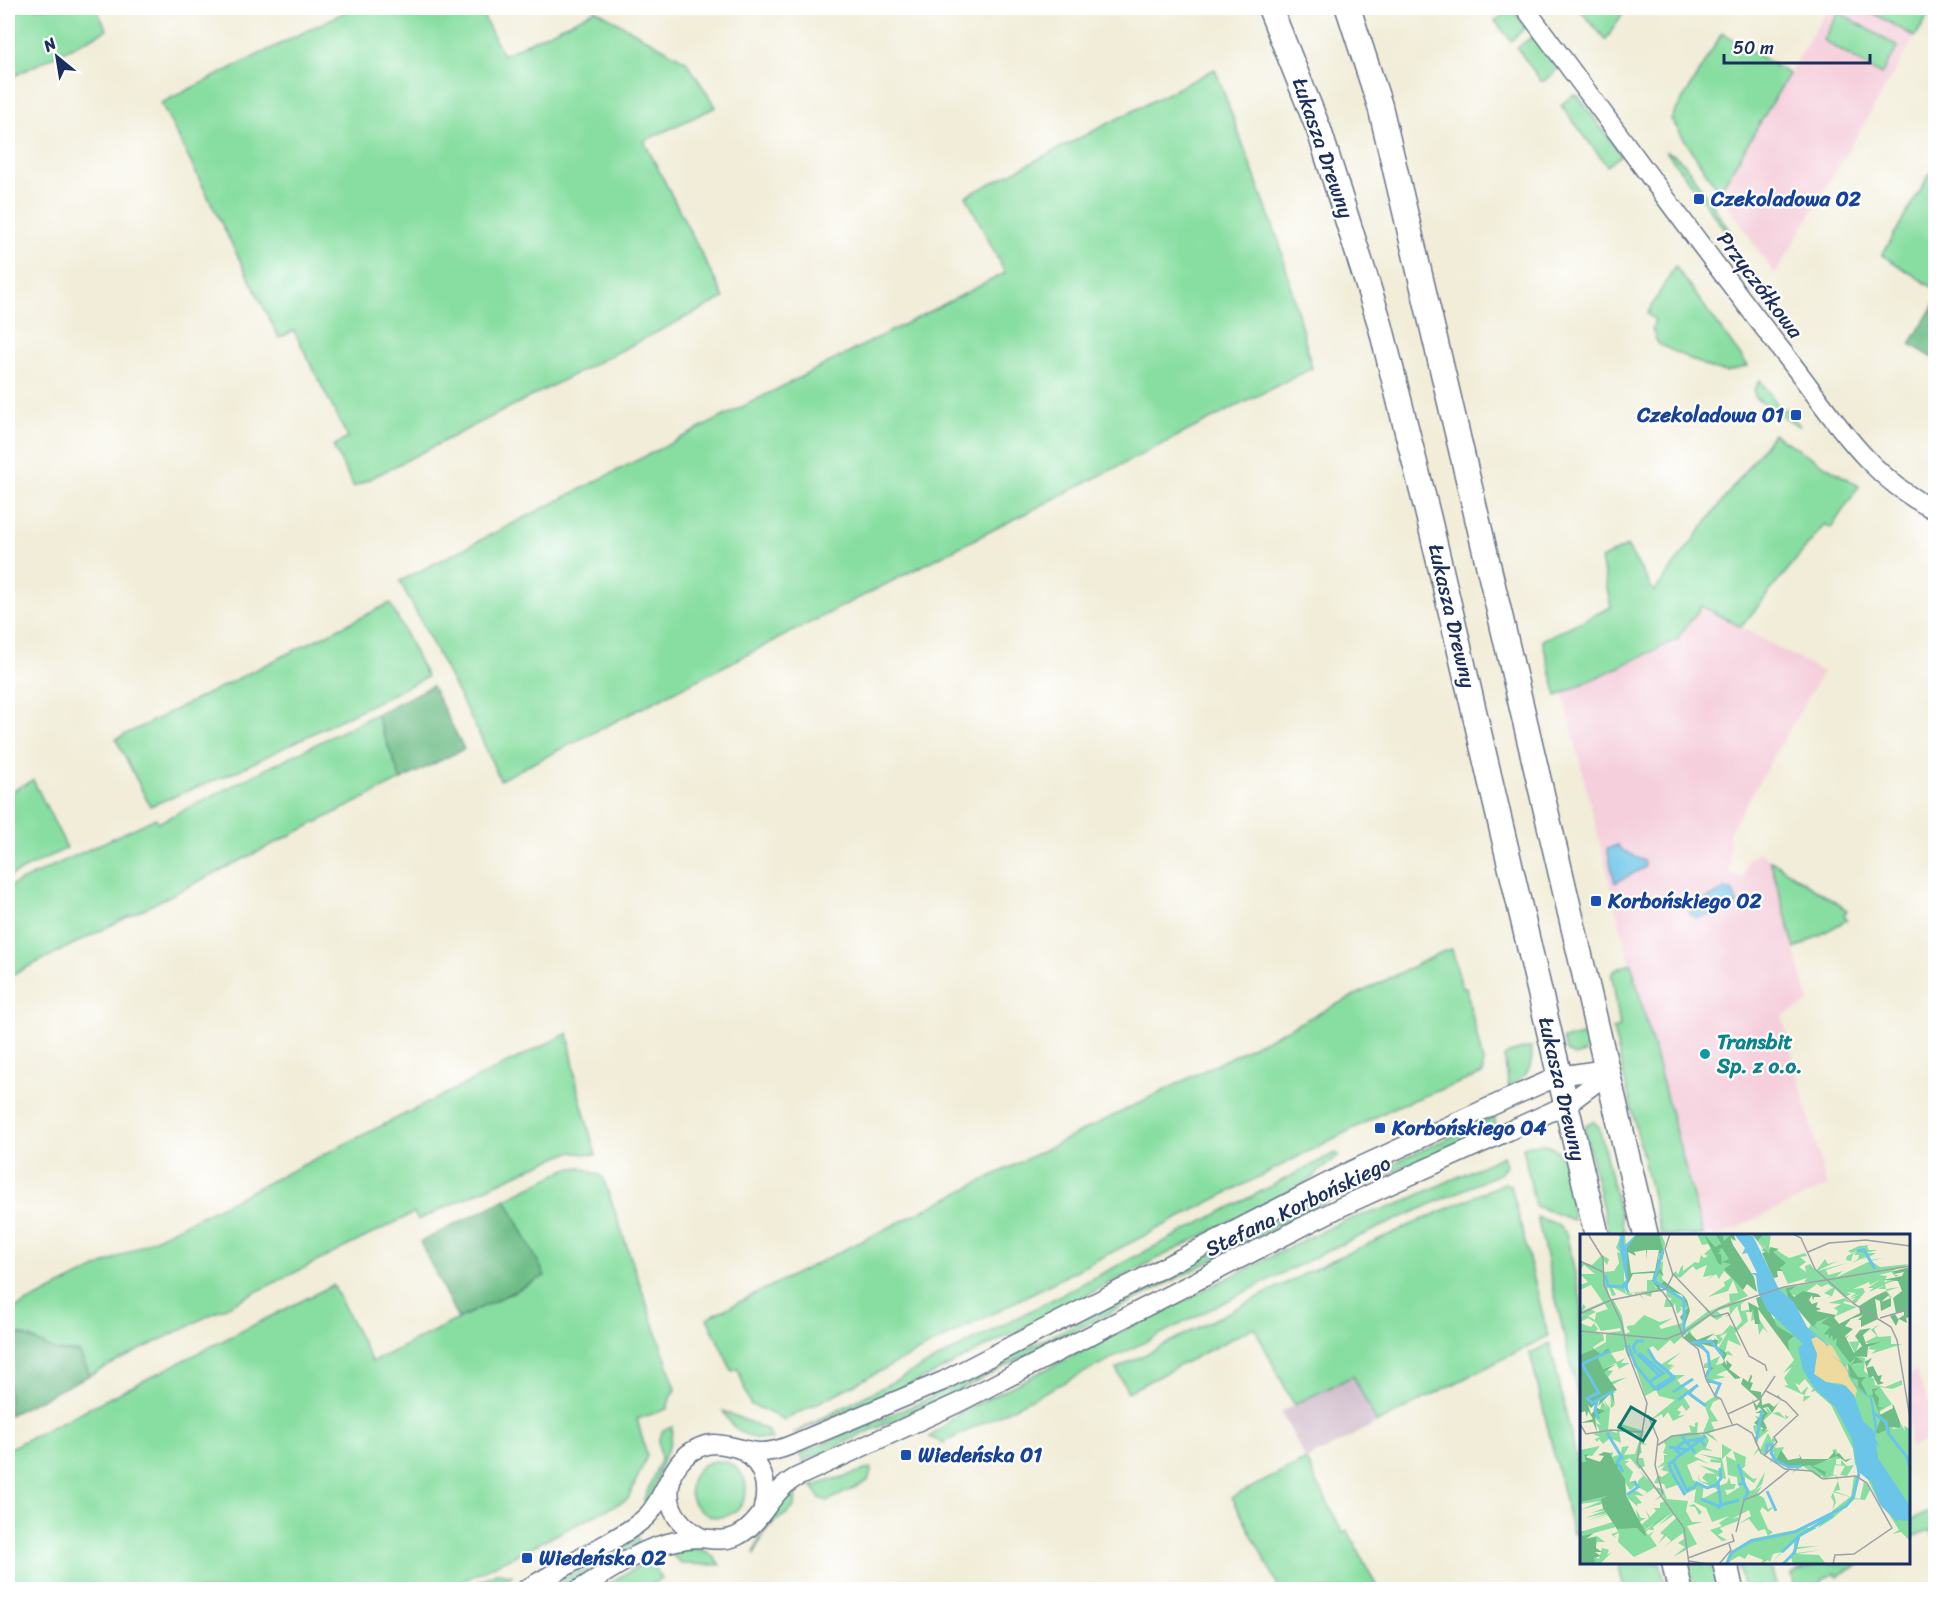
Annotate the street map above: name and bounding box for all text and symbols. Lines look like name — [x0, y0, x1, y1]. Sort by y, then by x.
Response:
north arrow — [27, 27, 87, 87]
scale bar — [1724, 27, 1870, 65]
text: N — [37, 29, 63, 60]
text: 50 m — [1733, 32, 1774, 64]
street label: Łukasza Drewny — [1281, 72, 1365, 224]
place label: Czekoladowa 02 — [1710, 180, 1861, 218]
marker: Czekoladowa 02 — [1692, 192, 1706, 206]
street label: Przyczółkowa — [1707, 223, 1814, 347]
place label: Czekoladowa 01 — [1636, 396, 1784, 434]
marker: Czekoladowa 01 — [1789, 408, 1803, 422]
street label: Łukasza Drewny — [1417, 540, 1487, 692]
place label: Korbońskiego 02 — [1607, 882, 1762, 920]
marker: Korbońskiego 02 — [1589, 894, 1603, 908]
street label: Łukasza Drewny — [1527, 1013, 1597, 1165]
place label: Transbit Sp. z o.o. — [1716, 1023, 1803, 1085]
marker: Transbit Sp. z o.o. — [1698, 1047, 1712, 1061]
place label: Korbońskiego 04 — [1391, 1109, 1547, 1147]
marker: Korbońskiego 04 — [1373, 1121, 1387, 1135]
street label: Stefana Korbońskiego — [1198, 1144, 1398, 1268]
inset map — [1580, 1234, 1910, 1564]
place label: Wiedeńska 01 — [918, 1436, 1042, 1474]
marker: Wiedeńska 01 — [899, 1448, 913, 1462]
place label: Wiedeńska 02 — [539, 1539, 667, 1577]
marker: Wiedeńska 02 — [520, 1551, 534, 1565]

